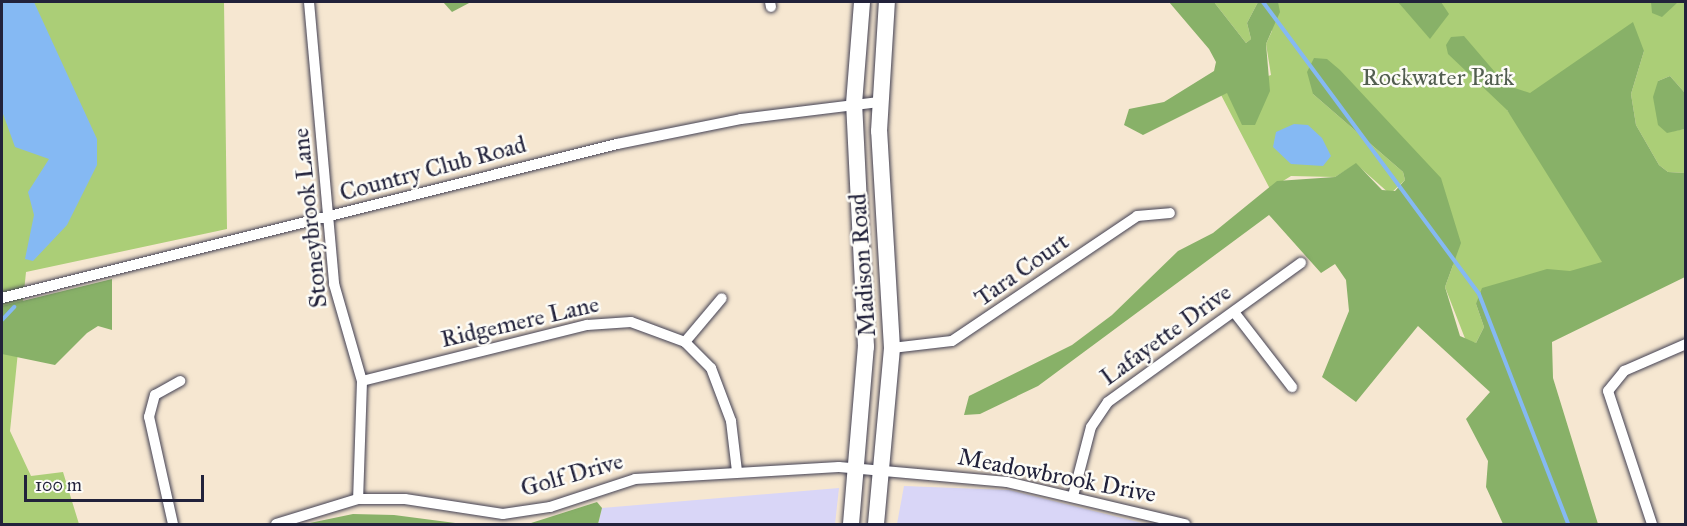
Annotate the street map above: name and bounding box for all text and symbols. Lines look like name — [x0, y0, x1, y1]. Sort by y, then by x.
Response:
park label: Rockwater Park — [1362, 64, 1514, 92]
street label: Stoneybrook Lane — [286, 127, 334, 309]
street label: Country Club Road — [337, 130, 529, 208]
street label: Madison Road — [844, 192, 882, 338]
street label: Tara Court — [969, 227, 1075, 313]
street label: Lafayette Drive — [1095, 278, 1237, 392]
street label: Ridgemere Lane — [438, 290, 602, 354]
street label: Meadowbrook Drive — [955, 443, 1159, 509]
street label: Golf Drive — [518, 447, 626, 503]
scale bar — [27, 463, 207, 501]
text: 100 m — [35, 474, 82, 496]

